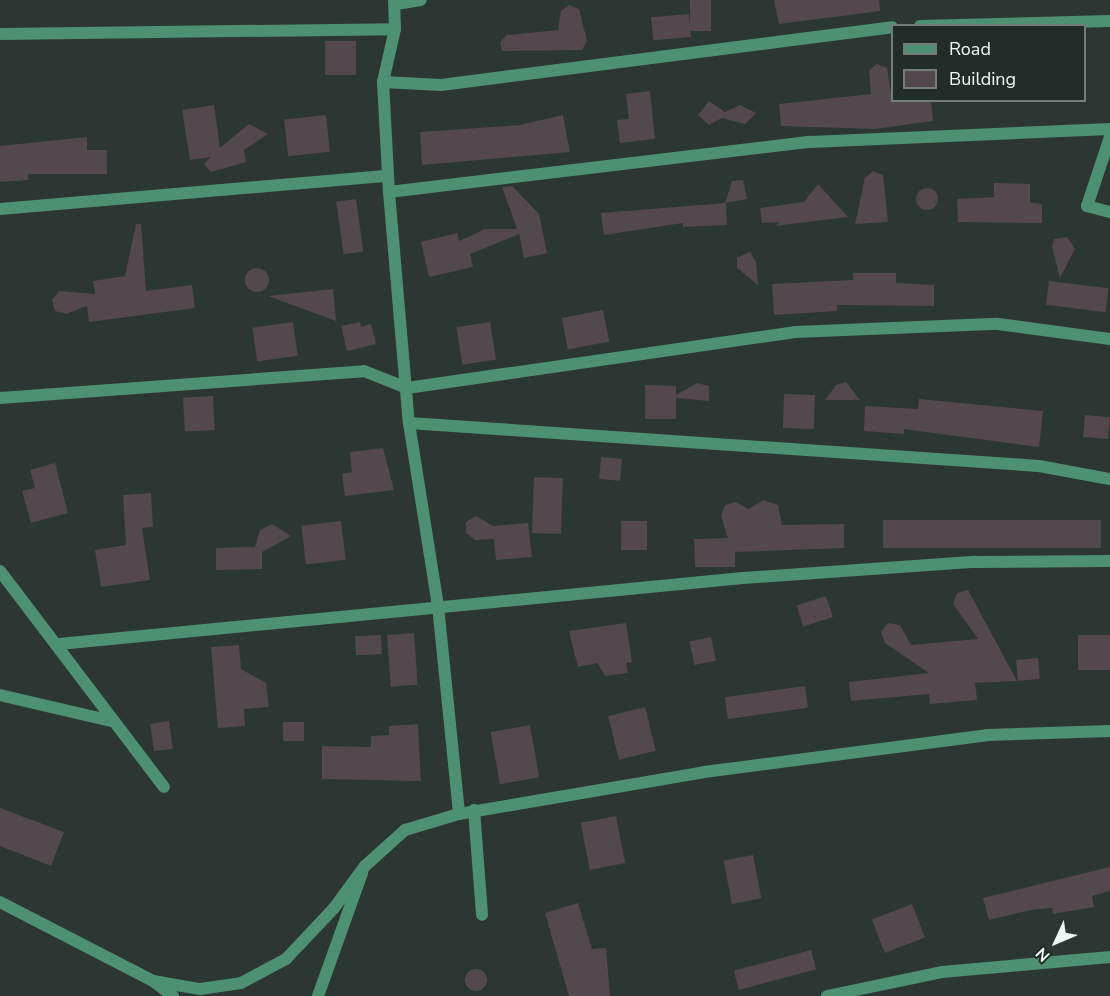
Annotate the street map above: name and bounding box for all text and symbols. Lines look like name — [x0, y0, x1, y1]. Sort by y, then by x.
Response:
legend — [891, 24, 1086, 102]
text: Road — [949, 37, 991, 61]
text: Building — [949, 67, 1016, 91]
north arrow — [1026, 912, 1086, 972]
text: N — [1031, 943, 1055, 966]

